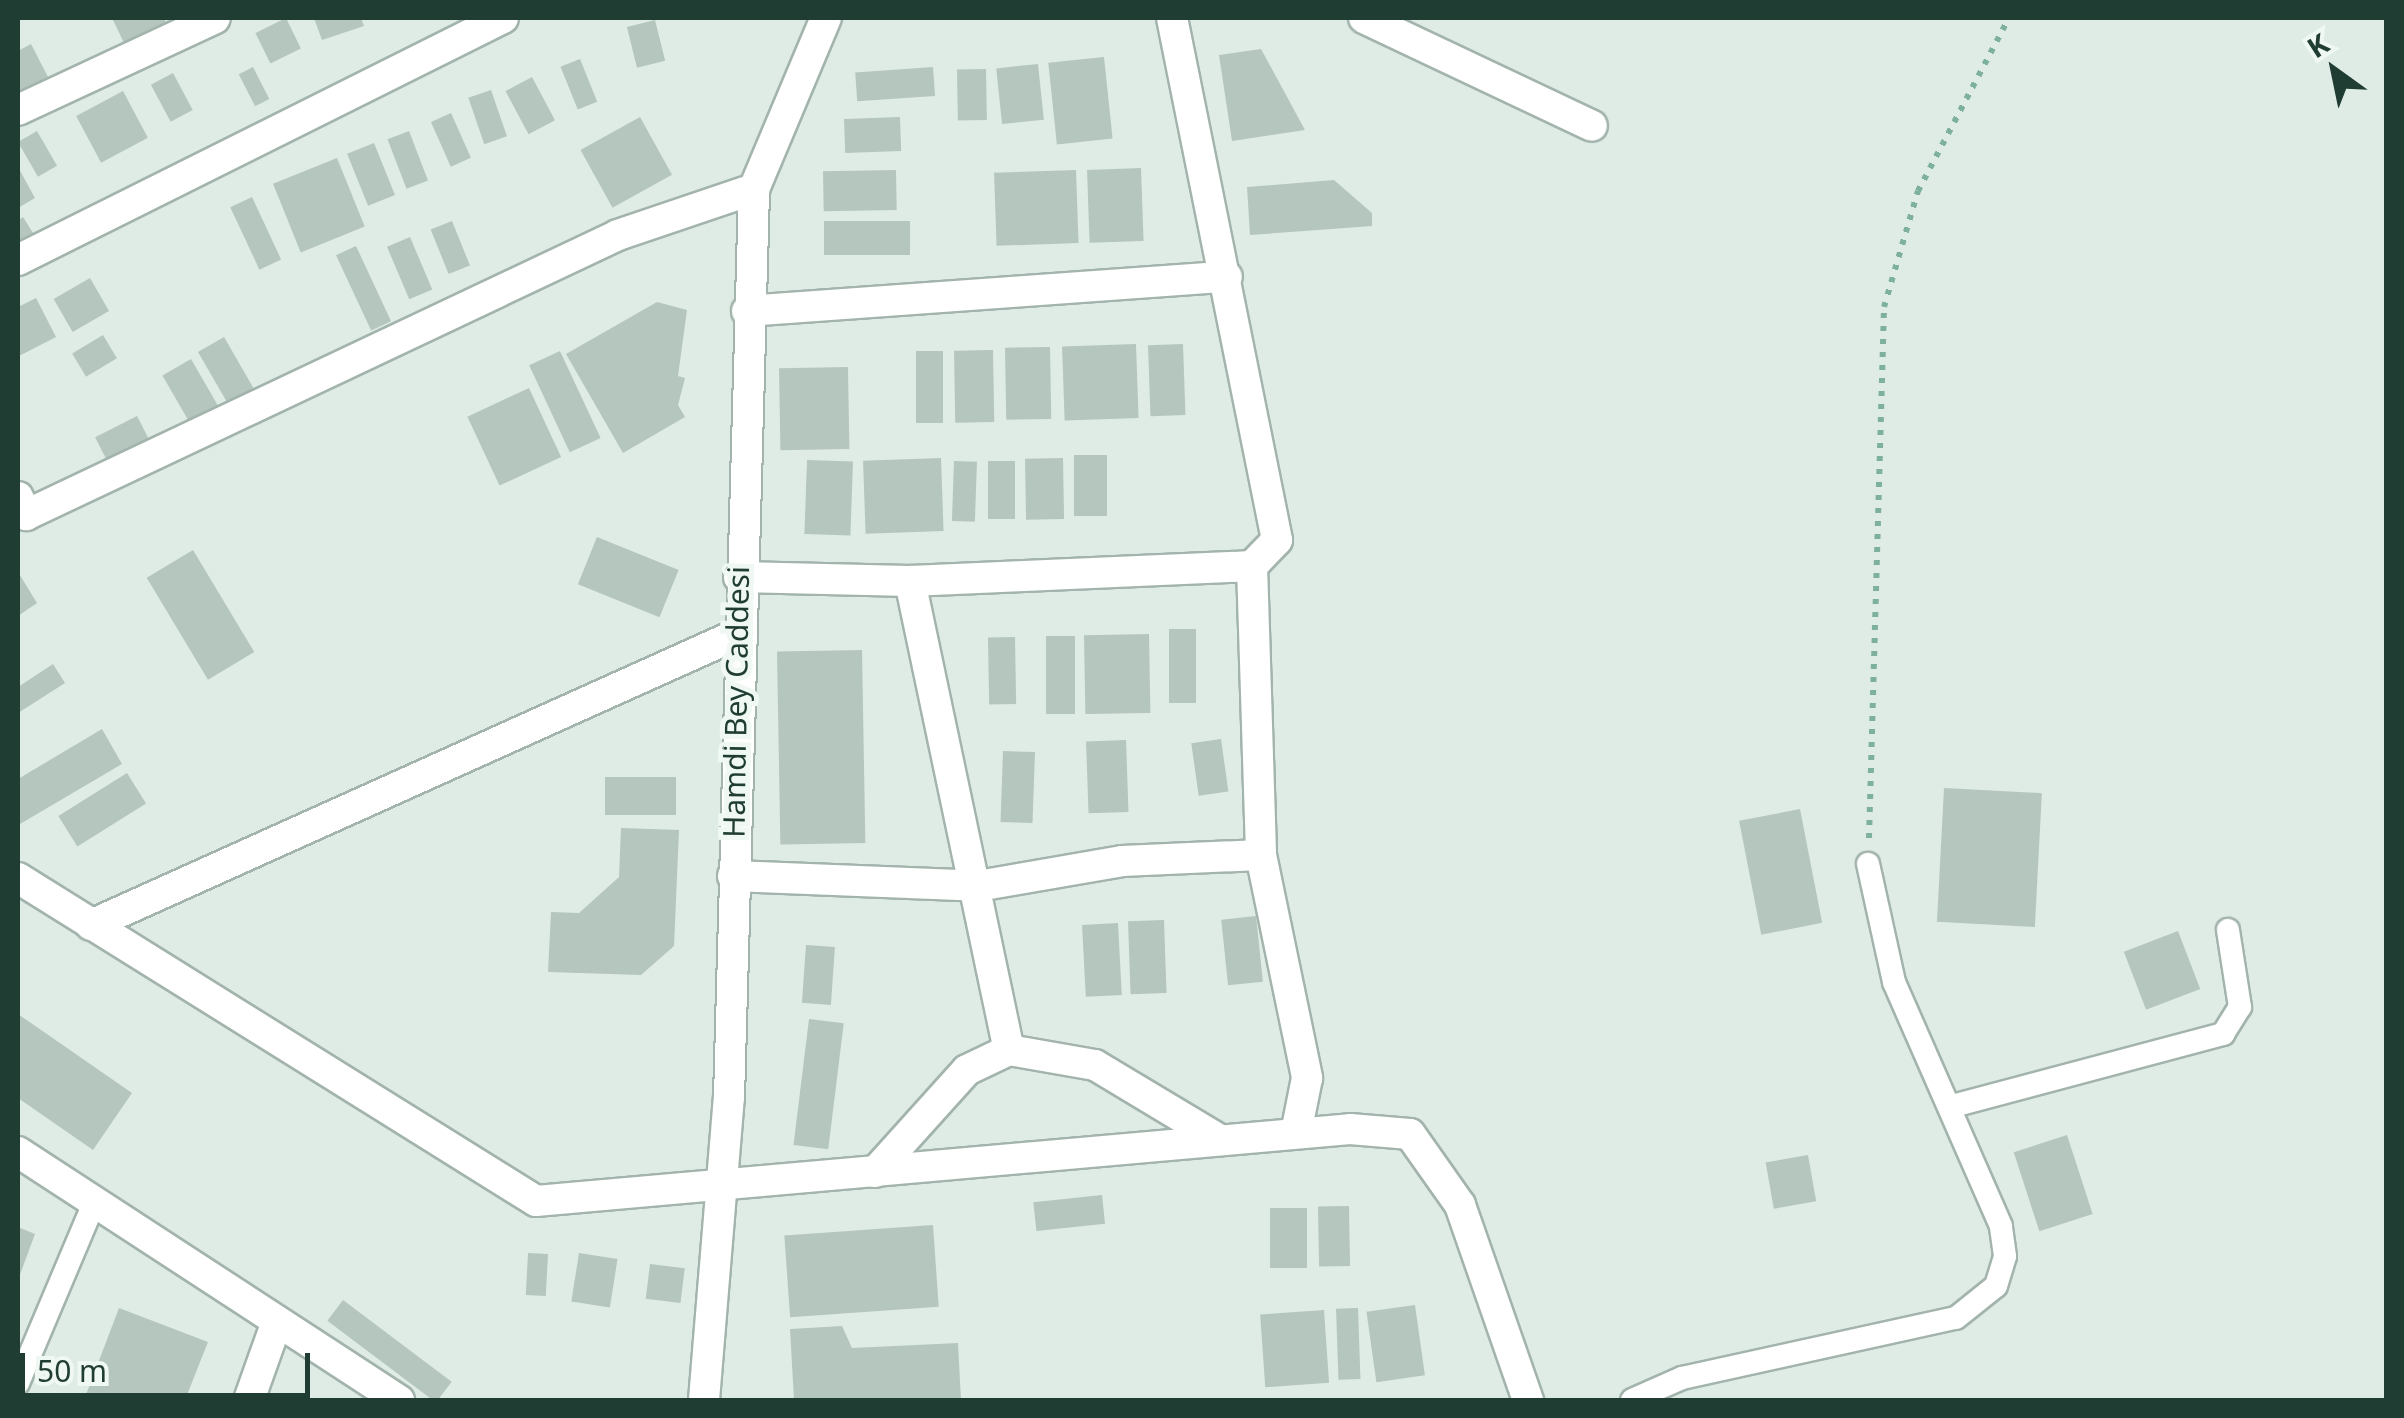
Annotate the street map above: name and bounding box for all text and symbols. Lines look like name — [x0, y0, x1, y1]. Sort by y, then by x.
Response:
north arrow — [2284, 20, 2384, 120]
text: K — [2300, 24, 2336, 66]
street label: Hamdi Bey Caddesi — [716, 566, 756, 838]
scale bar — [25, 1333, 315, 1395]
text: 50 m — [37, 1350, 107, 1391]

